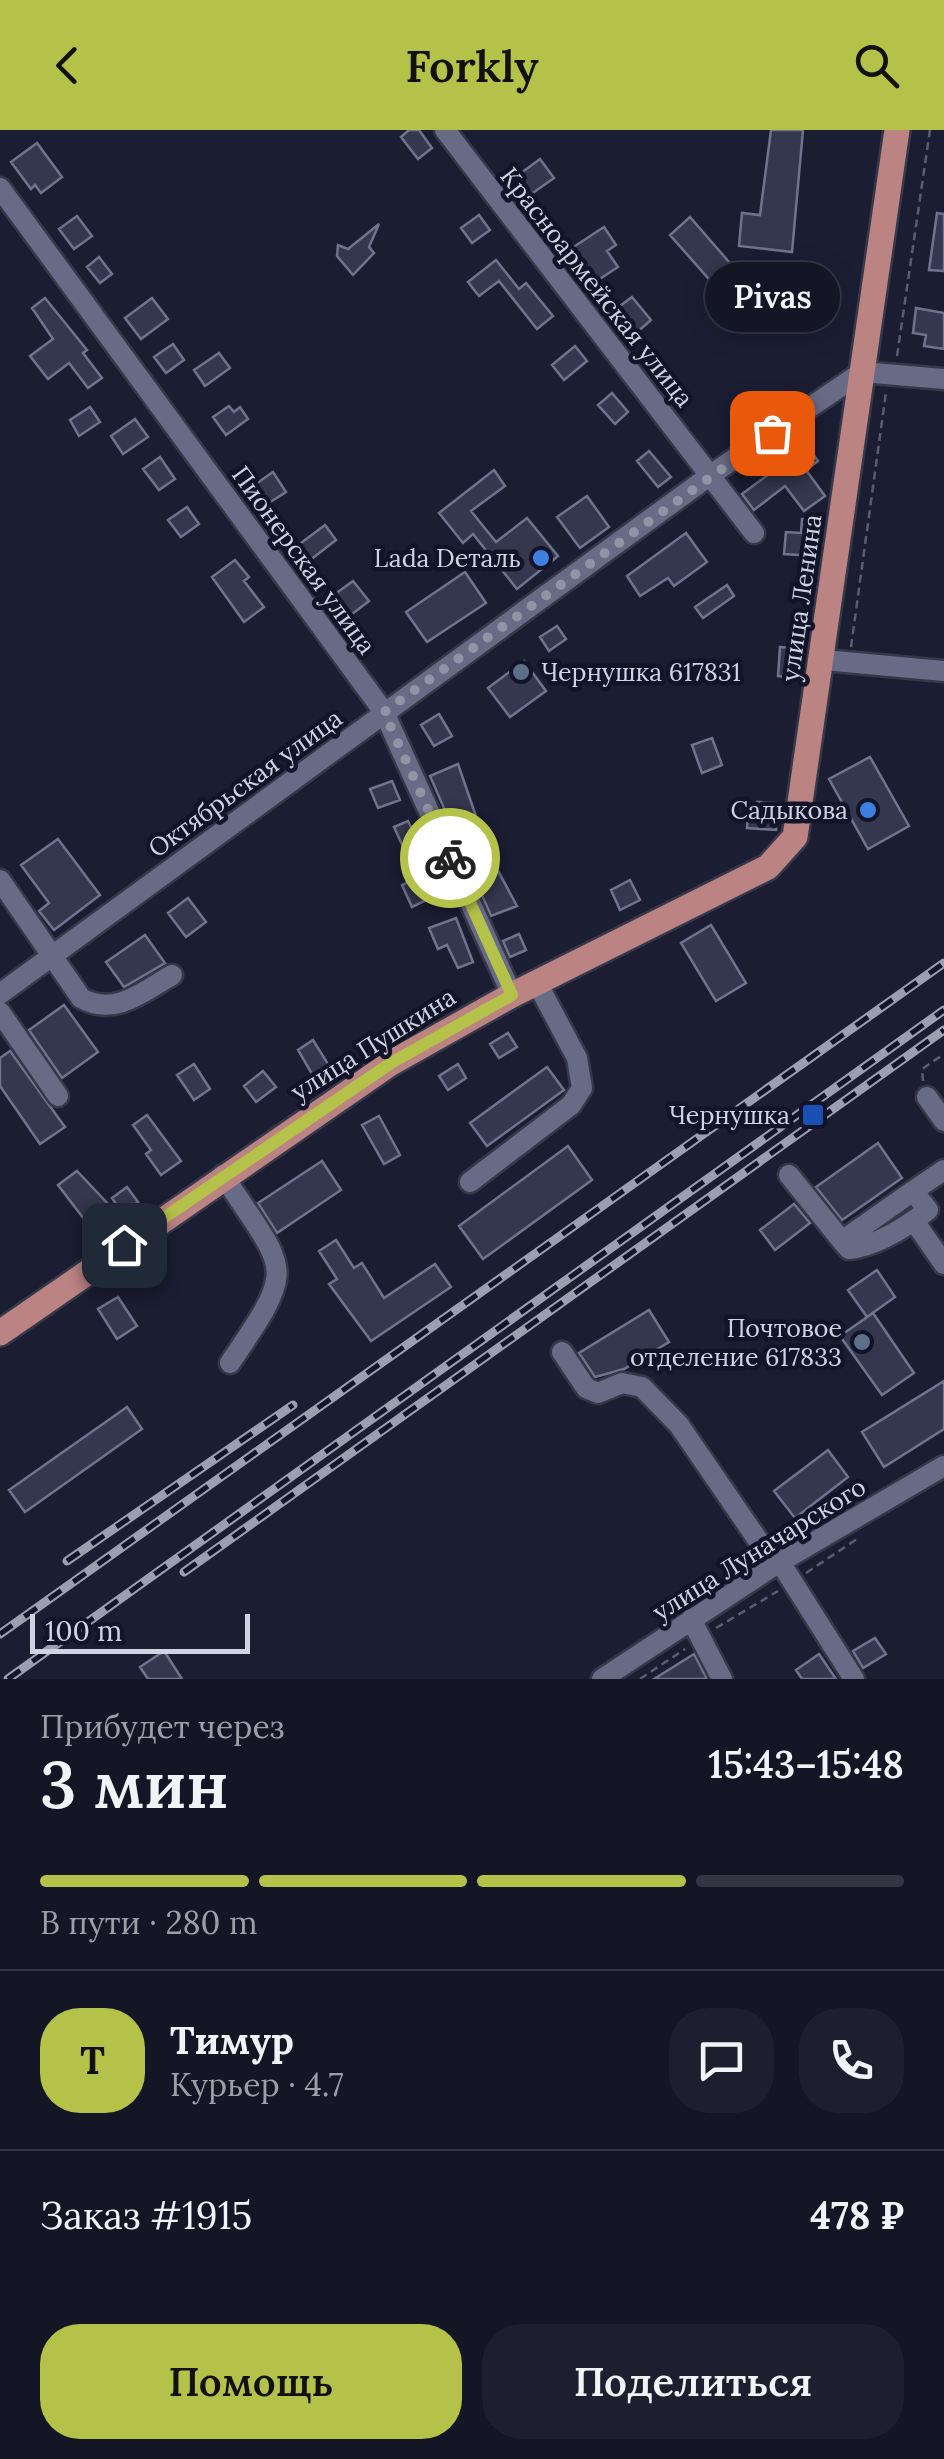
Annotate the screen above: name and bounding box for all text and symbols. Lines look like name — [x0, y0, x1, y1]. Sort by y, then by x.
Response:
text: Forkly — [405, 37, 539, 94]
icon: back — [40, 38, 95, 93]
icon: search — [849, 38, 904, 93]
street label: Красноармейская улица — [493, 161, 701, 413]
callout: Pivas — [704, 263, 840, 333]
text: Pivas — [733, 276, 812, 317]
pin — [730, 391, 815, 476]
icon: bag — [745, 406, 800, 461]
street label: Пионерская улица — [225, 460, 383, 660]
street label: улица Ленина — [773, 512, 829, 684]
place label: Lada Dеталь — [374, 542, 521, 574]
marker: Lada Dеталь — [530, 547, 552, 569]
place label: Чернушка 617831 — [541, 656, 741, 688]
marker: Чернушка 617831 — [510, 661, 532, 683]
street label: Октябрьская улица — [142, 702, 348, 864]
place label: Садыкова — [730, 794, 848, 826]
marker: Садыкова — [857, 799, 879, 821]
courier — [400, 808, 500, 908]
icon: bike — [423, 831, 478, 886]
street label: улица Пушкина — [285, 980, 462, 1108]
place label: Чернушка — [669, 1099, 790, 1131]
marker: Чернушка — [800, 1102, 826, 1128]
pin — [82, 1203, 167, 1288]
icon: home — [97, 1218, 152, 1273]
place label: Почтовое отделение 617833 — [630, 1312, 842, 1373]
marker: Почтовое отделение 617833 — [851, 1331, 873, 1353]
street label: улица Луначарского — [646, 1470, 872, 1628]
scale bar — [30, 1609, 250, 1654]
text: 100 m — [45, 1613, 122, 1649]
text: Прибудет через — [40, 1706, 284, 1747]
text: 15:43–15:48 — [708, 1740, 904, 1788]
text: 3 мин — [40, 1743, 229, 1826]
text: В пути · 280 m — [40, 1902, 258, 1943]
button: chat — [669, 2008, 774, 2113]
button: phone — [799, 2008, 904, 2113]
text: Тимур — [170, 2016, 294, 2064]
text: Т — [80, 2036, 105, 2084]
text: Курьер · 4.7 — [170, 2064, 343, 2105]
text: Заказ #1915 — [40, 2191, 252, 2239]
text: 478 ₽ — [810, 2191, 904, 2239]
button: Помощь — [40, 2324, 462, 2439]
button: Поделиться — [482, 2324, 904, 2439]

